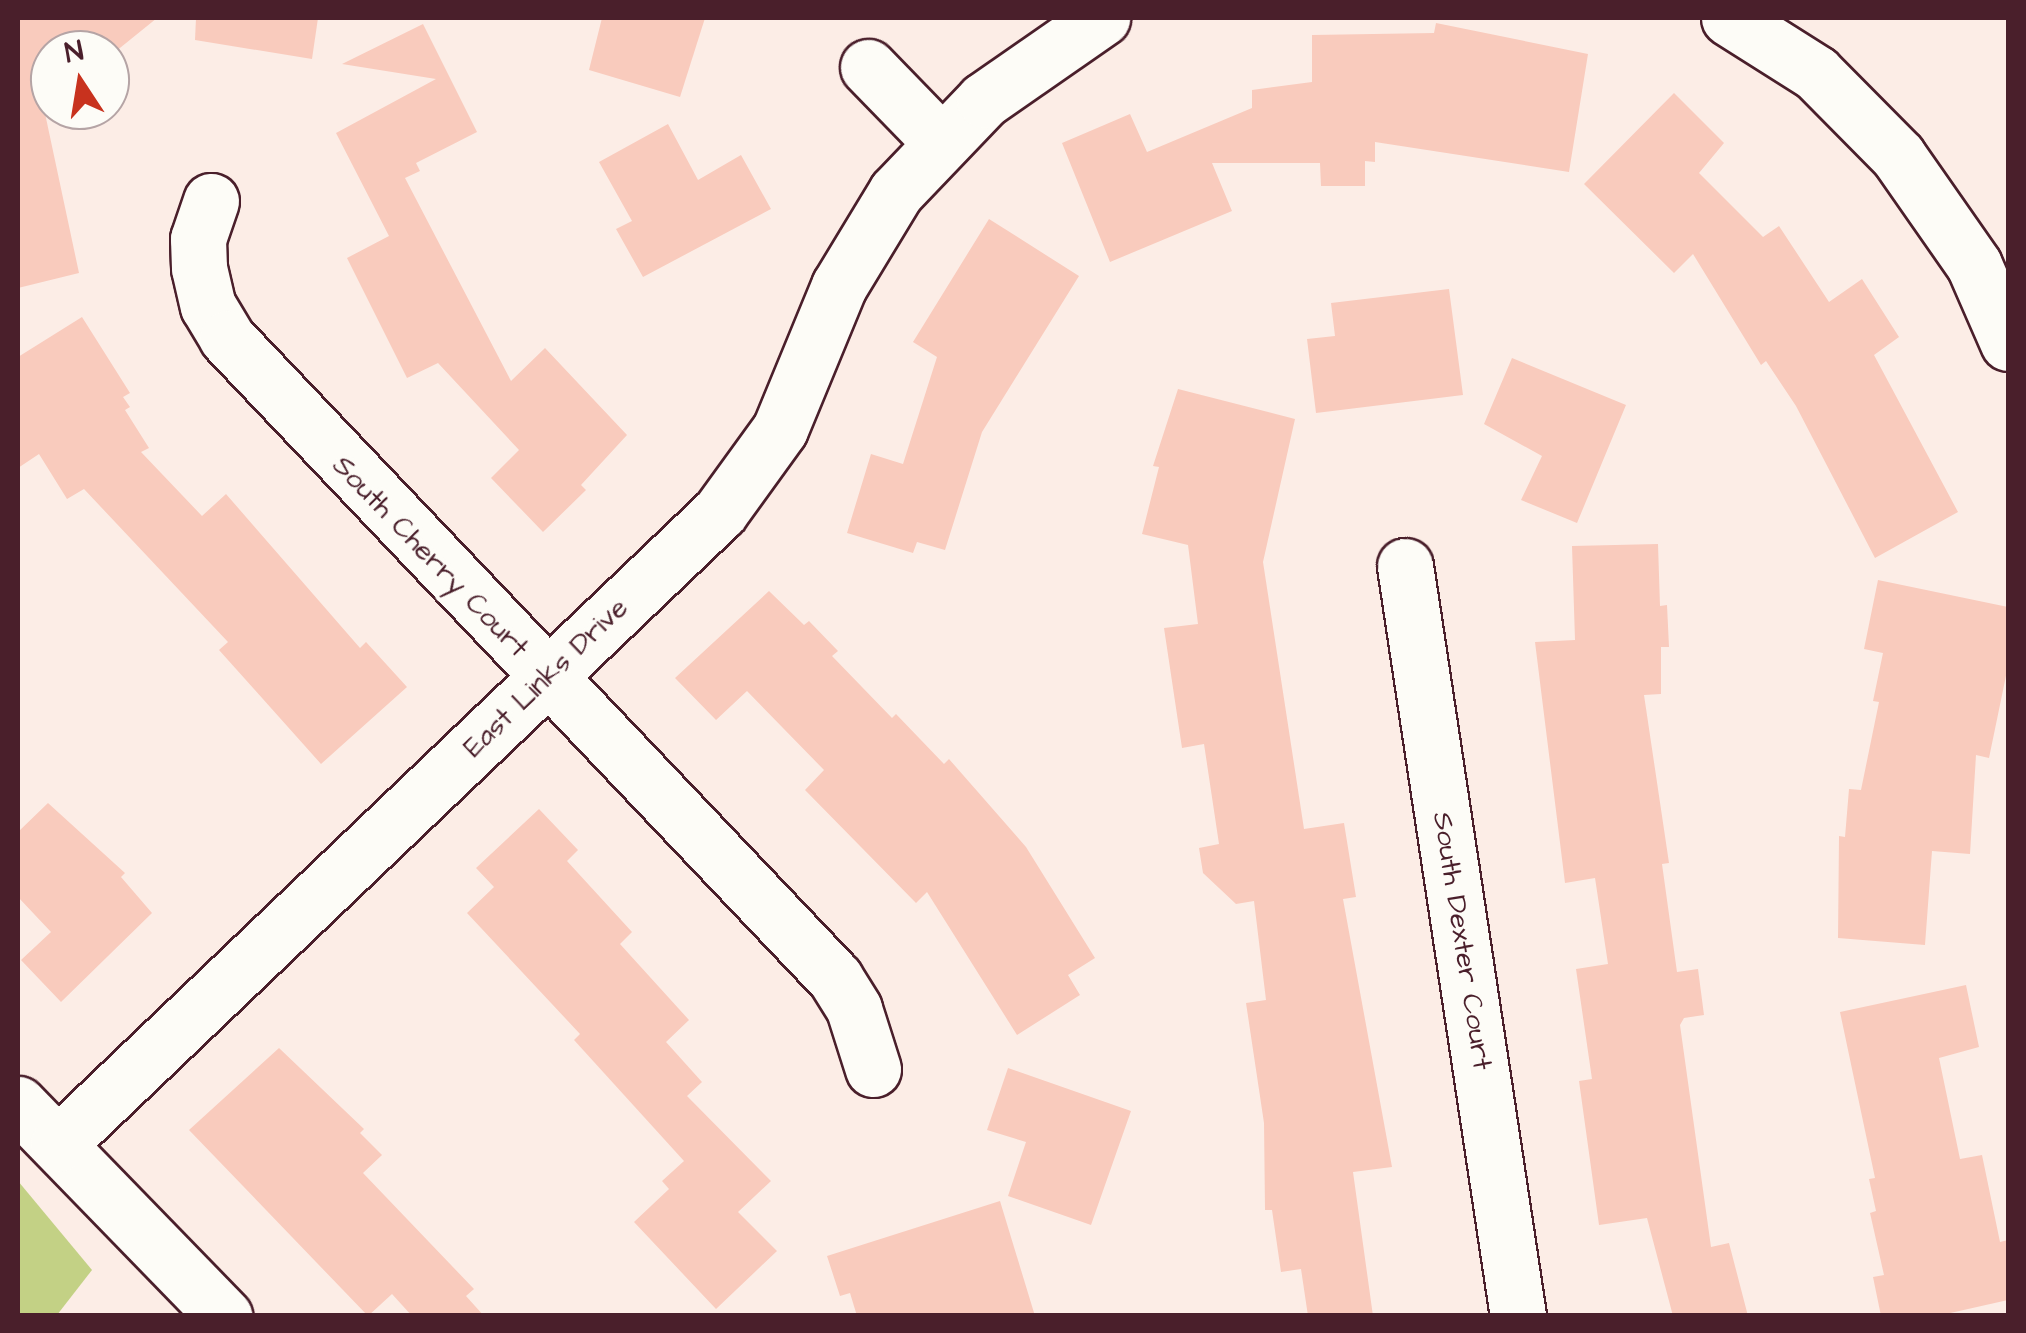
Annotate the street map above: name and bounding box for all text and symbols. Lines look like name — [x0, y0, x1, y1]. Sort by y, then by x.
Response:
north arrow — [30, 30, 130, 130]
text: N — [61, 31, 87, 73]
street label: South Cherry Court — [325, 449, 535, 665]
street label: East Links Drive — [457, 591, 635, 765]
street label: South Dexter Court — [1425, 810, 1499, 1072]

